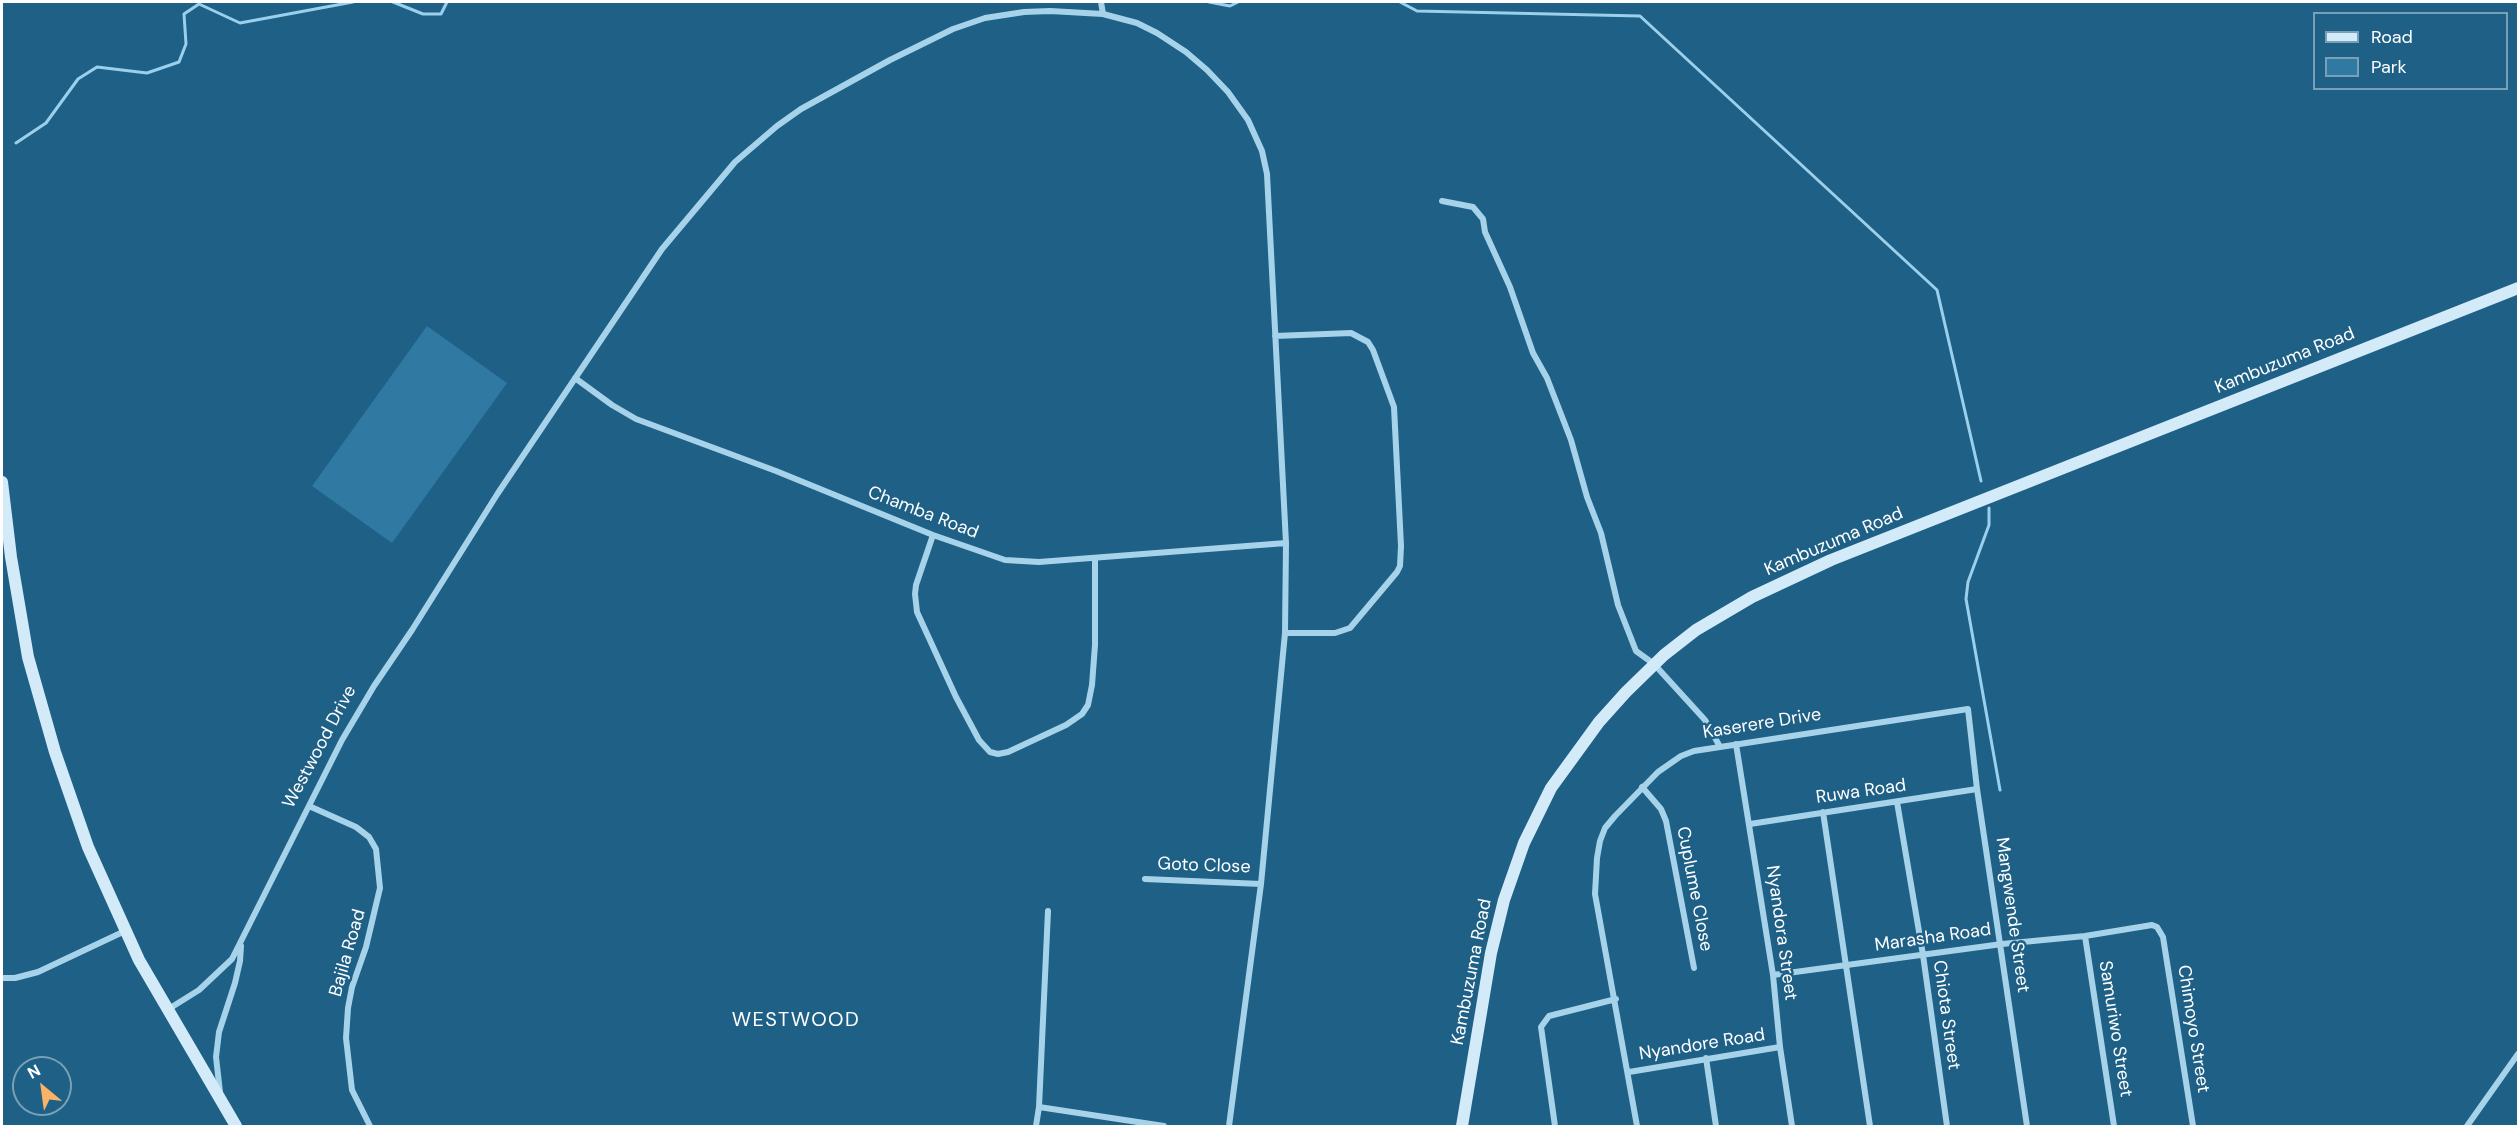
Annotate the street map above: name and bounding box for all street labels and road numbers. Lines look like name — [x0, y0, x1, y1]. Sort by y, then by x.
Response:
street label: Kambuzuma Road — [2212, 323, 2358, 399]
street label: Chamba Road — [865, 482, 981, 544]
street label: Kambuzuma Road — [1761, 503, 1907, 581]
street label: Westwood Drive — [279, 682, 361, 812]
street label: Kaserere Drive — [1701, 704, 1823, 744]
street label: Ruwa Road — [1814, 775, 1908, 809]
street label: Cuplume Close — [1671, 825, 1717, 953]
street label: Mangwende Street — [1990, 836, 2034, 994]
street label: Goto Close — [1157, 854, 1251, 878]
street label: Nyandora Street — [1761, 864, 1801, 1002]
street label: Kambuzuma Road — [1447, 897, 1497, 1047]
street label: Bajila Road — [325, 907, 371, 999]
street label: Marasha Road — [1873, 919, 1993, 957]
street label: Chiota Street — [1928, 959, 1964, 1071]
street label: Samuriwo Street — [2094, 959, 2136, 1099]
street label: Chimoyo Street — [2172, 964, 2214, 1094]
street label: Nyandore Road — [1637, 1024, 1767, 1066]

